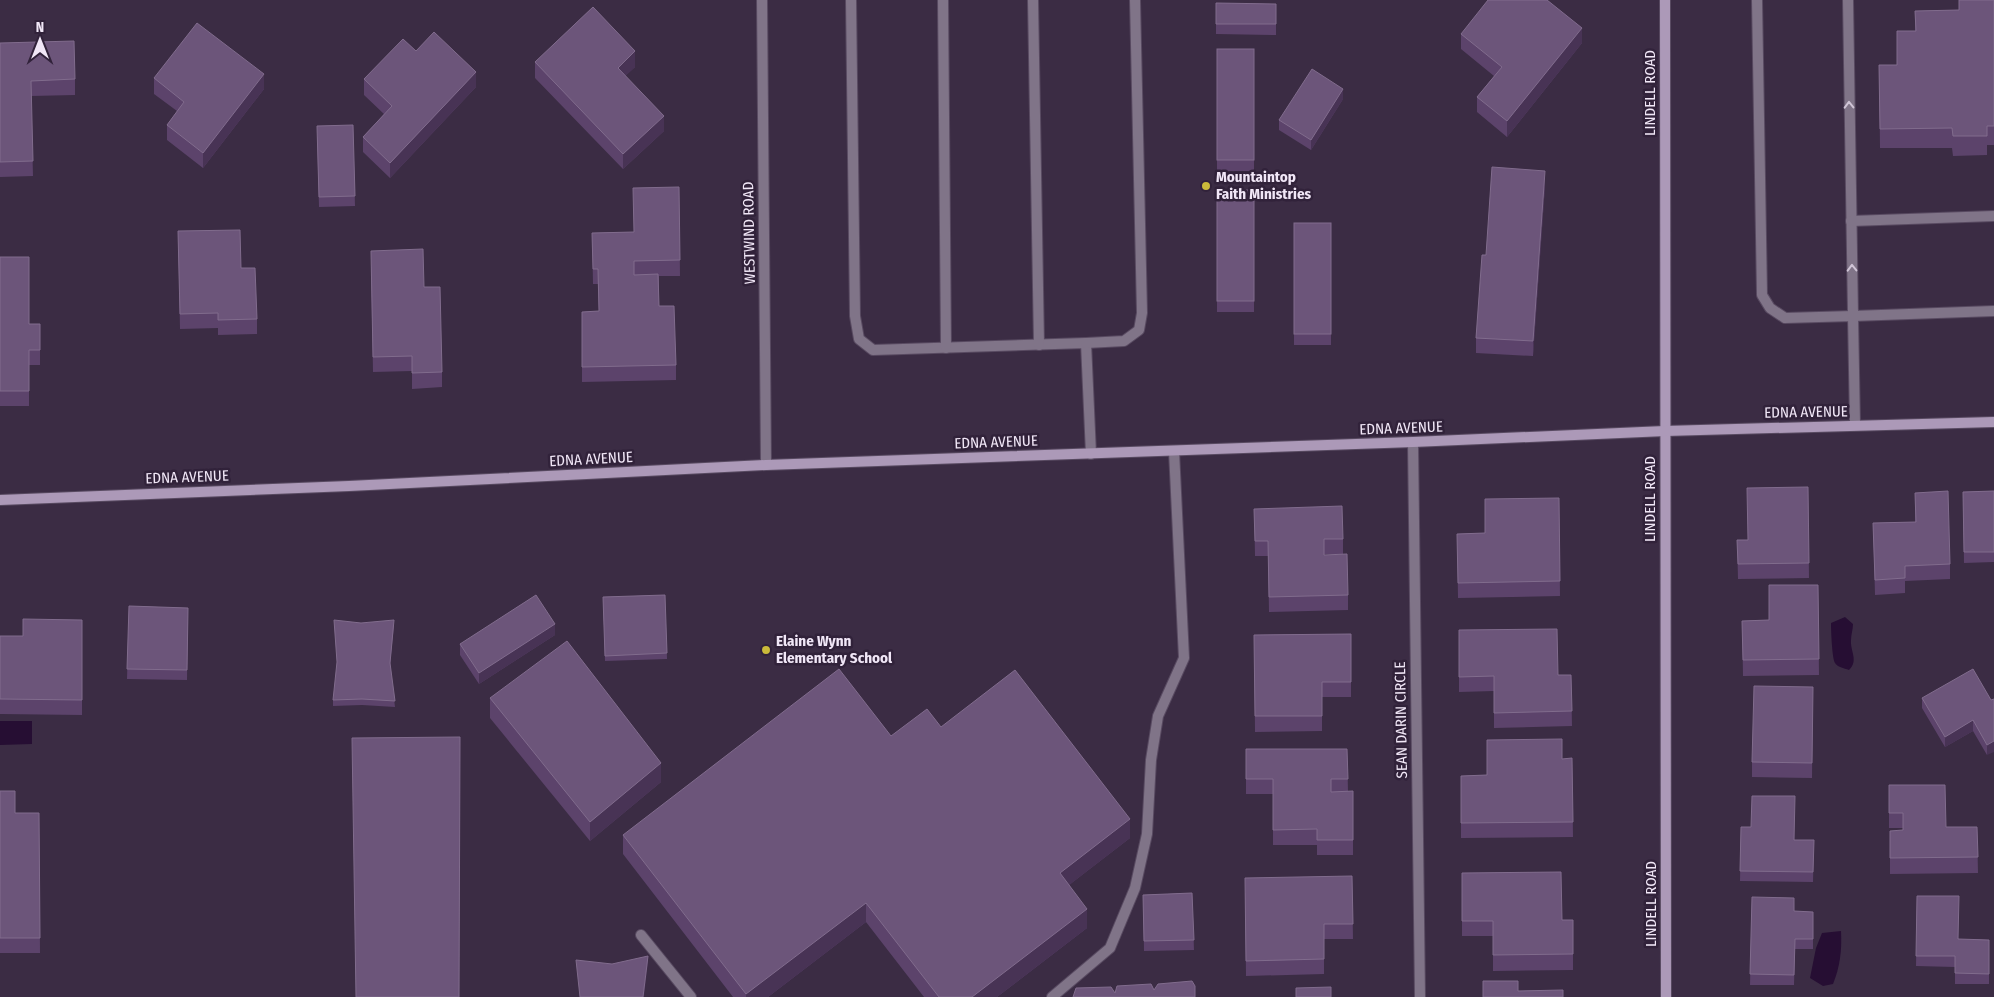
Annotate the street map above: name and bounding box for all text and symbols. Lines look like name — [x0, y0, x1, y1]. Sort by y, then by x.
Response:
north arrow — [15, 15, 65, 65]
text: N — [36, 19, 44, 36]
street label: LINDELL ROAD — [1641, 50, 1659, 136]
one-way arrow — [1844, 101, 1854, 109]
place label: Mountaintop Faith Ministries — [1216, 168, 1312, 203]
marker: Mountaintop Faith Ministries — [1200, 180, 1212, 192]
street label: WESTWIND ROAD — [739, 182, 759, 284]
one-way arrow — [1847, 263, 1857, 271]
street label: EDNA AVENUE — [1764, 402, 1848, 422]
street label: EDNA AVENUE — [1359, 418, 1443, 438]
street label: EDNA AVENUE — [954, 432, 1038, 452]
street label: EDNA AVENUE — [549, 448, 633, 470]
street label: LINDELL ROAD — [1641, 456, 1659, 542]
street label: EDNA AVENUE — [145, 467, 229, 487]
place label: Elaine Wynn Elementary School — [776, 632, 893, 667]
marker: Elaine Wynn Elementary School — [760, 644, 772, 656]
street label: SEAN DARIN CIRCLE — [1391, 661, 1411, 779]
street label: LINDELL ROAD — [1642, 861, 1660, 947]

